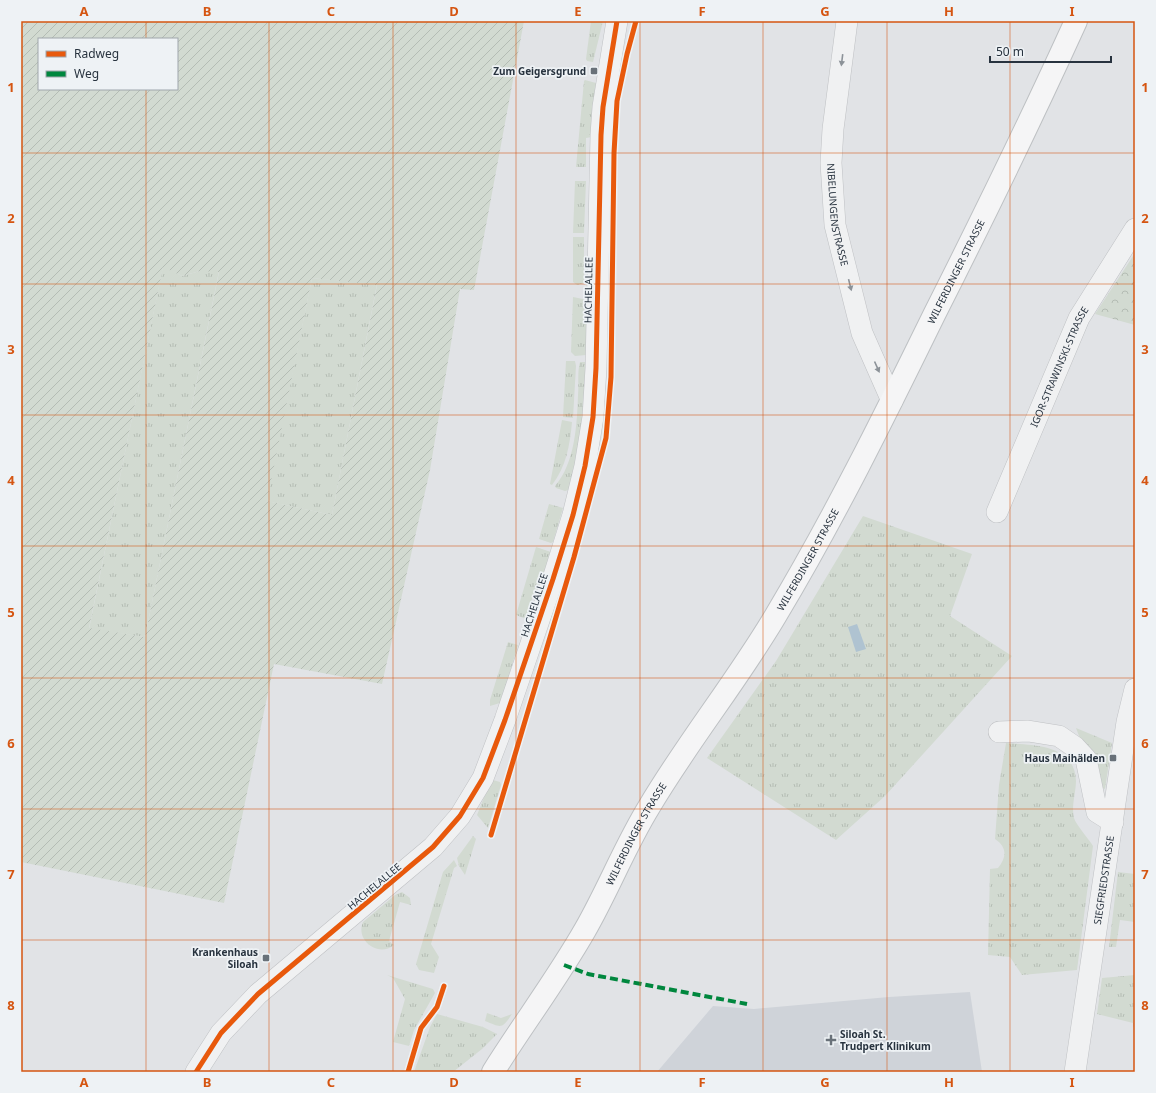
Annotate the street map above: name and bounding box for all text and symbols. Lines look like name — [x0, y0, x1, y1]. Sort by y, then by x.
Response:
text: A — [80, 2, 89, 20]
text: B — [203, 2, 211, 20]
text: C — [327, 2, 335, 20]
text: D — [449, 2, 459, 20]
text: E — [574, 2, 582, 20]
text: F — [698, 2, 706, 20]
text: G — [820, 2, 830, 20]
text: H — [944, 2, 954, 20]
text: I — [1069, 2, 1075, 20]
legend — [38, 38, 178, 90]
scale bar — [990, 38, 1111, 64]
text: 50 m — [996, 43, 1024, 60]
text: Radweg — [74, 45, 119, 62]
one-way arrow — [839, 54, 845, 66]
place label: Zum Geigersgrund — [493, 64, 586, 78]
text: Weg — [74, 65, 99, 82]
marker: Zum Geigersgrund — [589, 66, 599, 76]
text: 1 — [7, 78, 15, 96]
text: 1 — [1141, 78, 1149, 96]
street label: NIBELUNGENSTRASSE — [824, 163, 852, 267]
text: 2 — [7, 209, 15, 227]
text: 2 — [1141, 209, 1149, 227]
street label: WILFERDINGER STRASSE — [924, 217, 988, 326]
street label: HACHELALLEE — [580, 257, 596, 323]
one-way arrow — [847, 279, 853, 291]
street label: IGOR-STRAWINSKI-STRASSE — [1027, 304, 1092, 429]
text: 3 — [7, 340, 15, 358]
text: 3 — [1141, 340, 1149, 358]
one-way arrow — [874, 362, 880, 373]
text: 4 — [7, 471, 15, 489]
text: 4 — [1141, 471, 1149, 489]
street label: WILFERDINGER STRASSE — [773, 506, 842, 613]
street label: HACHELALLEE — [517, 571, 551, 639]
text: 5 — [7, 603, 15, 621]
text: 5 — [1141, 603, 1149, 621]
text: 6 — [7, 734, 15, 752]
text: 6 — [1141, 734, 1149, 752]
place label: Haus Maihälden — [1025, 751, 1105, 765]
marker: Haus Maihälden — [1108, 753, 1118, 763]
street label: WILFERDINGER STRASSE — [602, 780, 669, 888]
street label: SIEGFRIEDSTRASSE — [1090, 835, 1117, 925]
street label: HACHELALLEE — [344, 859, 404, 913]
text: 7 — [7, 865, 15, 883]
text: 7 — [1141, 865, 1149, 883]
place label: Krankenhaus Siloah — [192, 945, 258, 971]
marker: Krankenhaus Siloah — [261, 953, 271, 963]
text: 8 — [7, 996, 15, 1014]
text: 8 — [1141, 996, 1149, 1014]
place label: Siloah St. Trudpert Klinikum — [840, 1027, 931, 1053]
marker: Siloah St. Trudpert Klinikum — [825, 1034, 837, 1046]
text: A — [80, 1073, 89, 1091]
text: B — [203, 1073, 211, 1091]
text: C — [327, 1073, 335, 1091]
text: D — [449, 1073, 459, 1091]
text: E — [574, 1073, 582, 1091]
text: F — [698, 1073, 706, 1091]
text: G — [820, 1073, 830, 1091]
text: H — [944, 1073, 954, 1091]
text: I — [1069, 1073, 1075, 1091]

